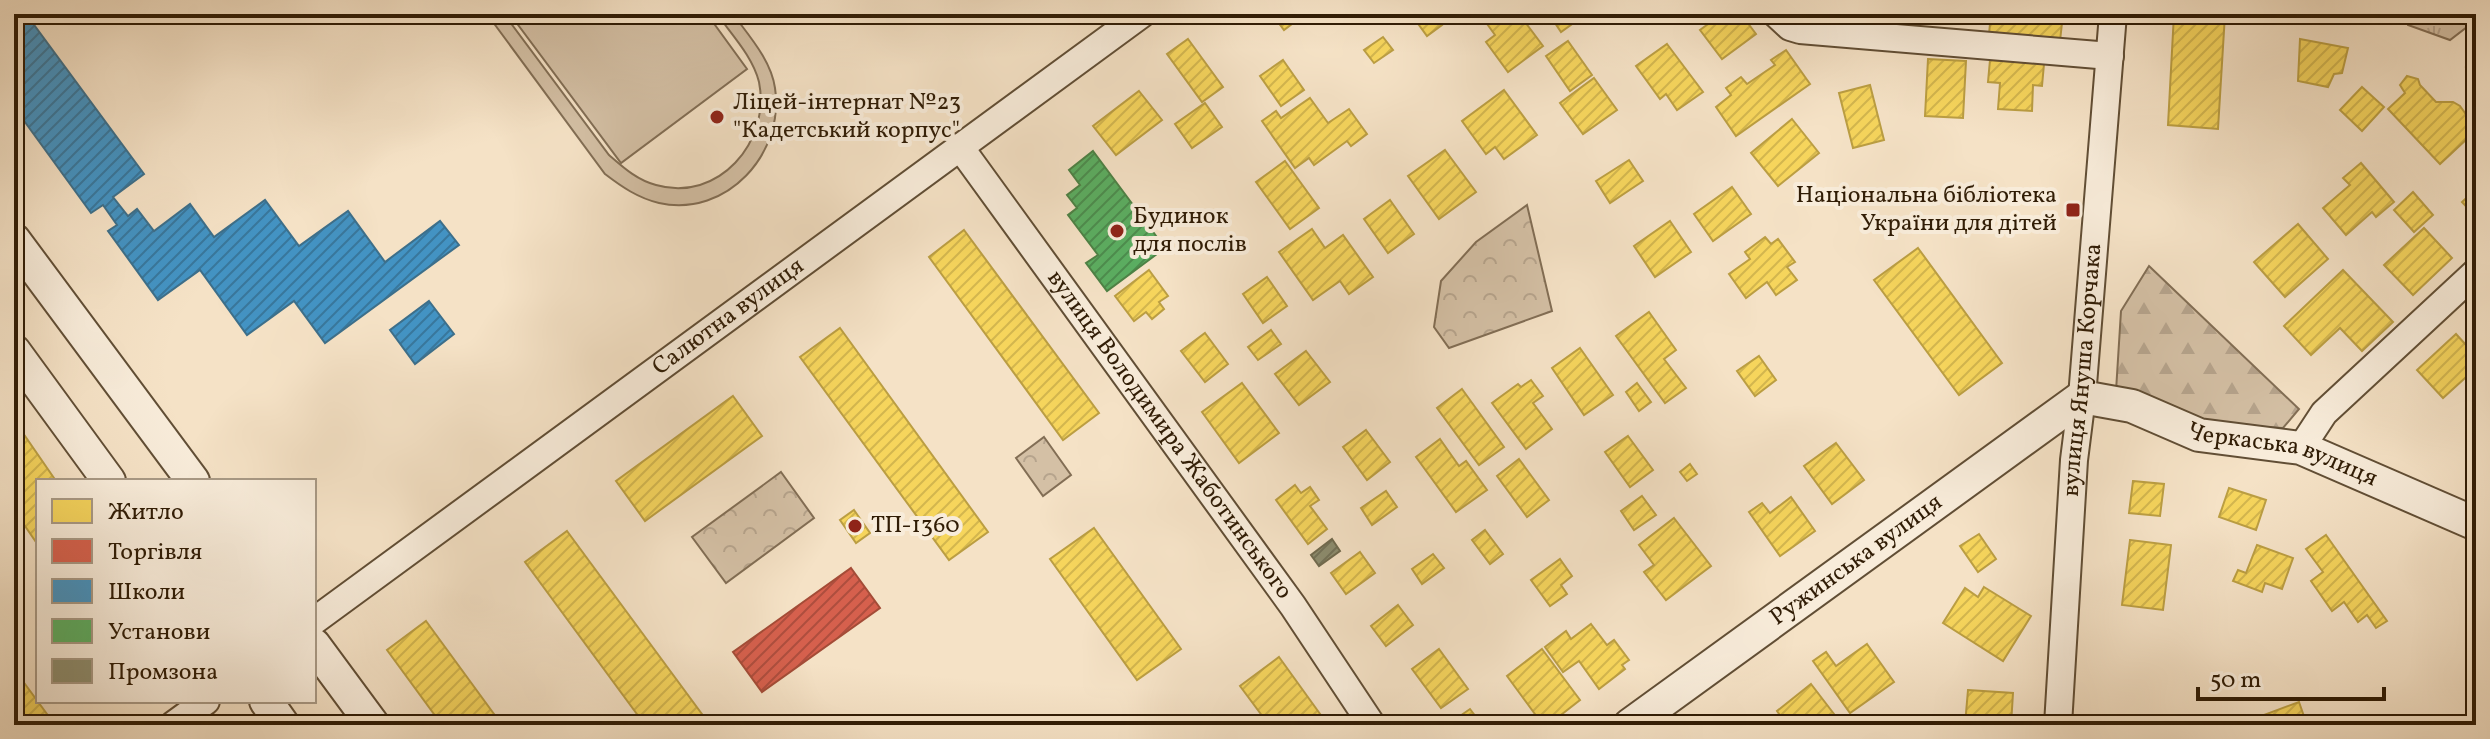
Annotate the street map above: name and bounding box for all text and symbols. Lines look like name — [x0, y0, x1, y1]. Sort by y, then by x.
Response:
place label: Ліцей-інтернат №23 "Кадетський корпус" — [733, 86, 961, 148]
marker: Ліцей-інтернат №23 "Кадетський корпус" — [708, 108, 726, 126]
place label: Національна бібліотека України для дітей — [1796, 179, 2057, 241]
place label: Будинок для послів — [1133, 200, 1247, 262]
marker: Національна бібліотека України для дітей — [2064, 201, 2082, 219]
marker: Будинок для послів — [1108, 222, 1126, 240]
street label: вулиця Януша Корчака — [2055, 242, 2111, 498]
street label: Салютна вулиця — [646, 250, 812, 384]
street label: вулиця Володимира Жаботинського — [1038, 264, 1300, 607]
street label: Черкаська вулиця — [2180, 414, 2383, 496]
legend — [36, 479, 316, 703]
street label: Ружинська вулиця — [1763, 486, 1950, 635]
text: Житло — [108, 496, 184, 530]
place label: ТП-1360 — [871, 509, 960, 543]
marker: ТП-1360 — [846, 517, 864, 535]
text: Торгівля — [108, 536, 202, 570]
text: Школи — [108, 576, 185, 610]
text: Установи — [108, 616, 210, 650]
scale bar — [2198, 651, 2384, 701]
text: Промзона — [108, 656, 218, 690]
text: 50 m — [2210, 664, 2262, 698]

